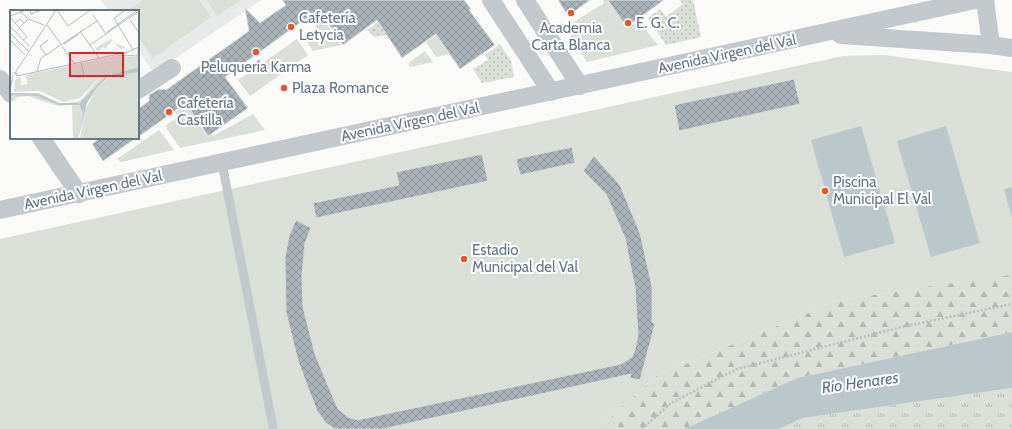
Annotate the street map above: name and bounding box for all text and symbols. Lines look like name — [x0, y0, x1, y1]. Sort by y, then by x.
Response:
marker: Academia Carta Blanca — [566, 8, 576, 18]
place label: Cafetería Letycia — [299, 9, 356, 44]
inset map — [10, 10, 139, 139]
place label: E. G. C. — [636, 14, 680, 32]
marker: E. G. C. — [623, 18, 633, 28]
place label: Academia Carta Blanca — [532, 19, 611, 54]
marker: Cafetería Letycia — [286, 22, 296, 32]
street label: Avenida Virgen del Val — [656, 30, 798, 77]
marker: Peluquería Karma — [251, 47, 261, 57]
place label: Peluquería Karma — [201, 58, 312, 76]
place label: Plaza Romance — [292, 79, 389, 97]
marker: Plaza Romance — [279, 83, 289, 93]
place label: Cafetería Castilla — [177, 94, 234, 129]
street label: Avenida Virgen del Val — [339, 98, 481, 145]
marker: Cafetería Castilla — [164, 107, 174, 117]
street label: Avenida Virgen del Val — [22, 166, 164, 213]
place label: Piscina Municipal El Val — [833, 173, 932, 208]
marker: Piscina Municipal El Val — [820, 186, 830, 196]
place label: Estadio Municipal del Val — [472, 241, 579, 276]
marker: Estadio Municipal del Val — [459, 254, 469, 264]
water label: Río Henares — [821, 368, 900, 397]

